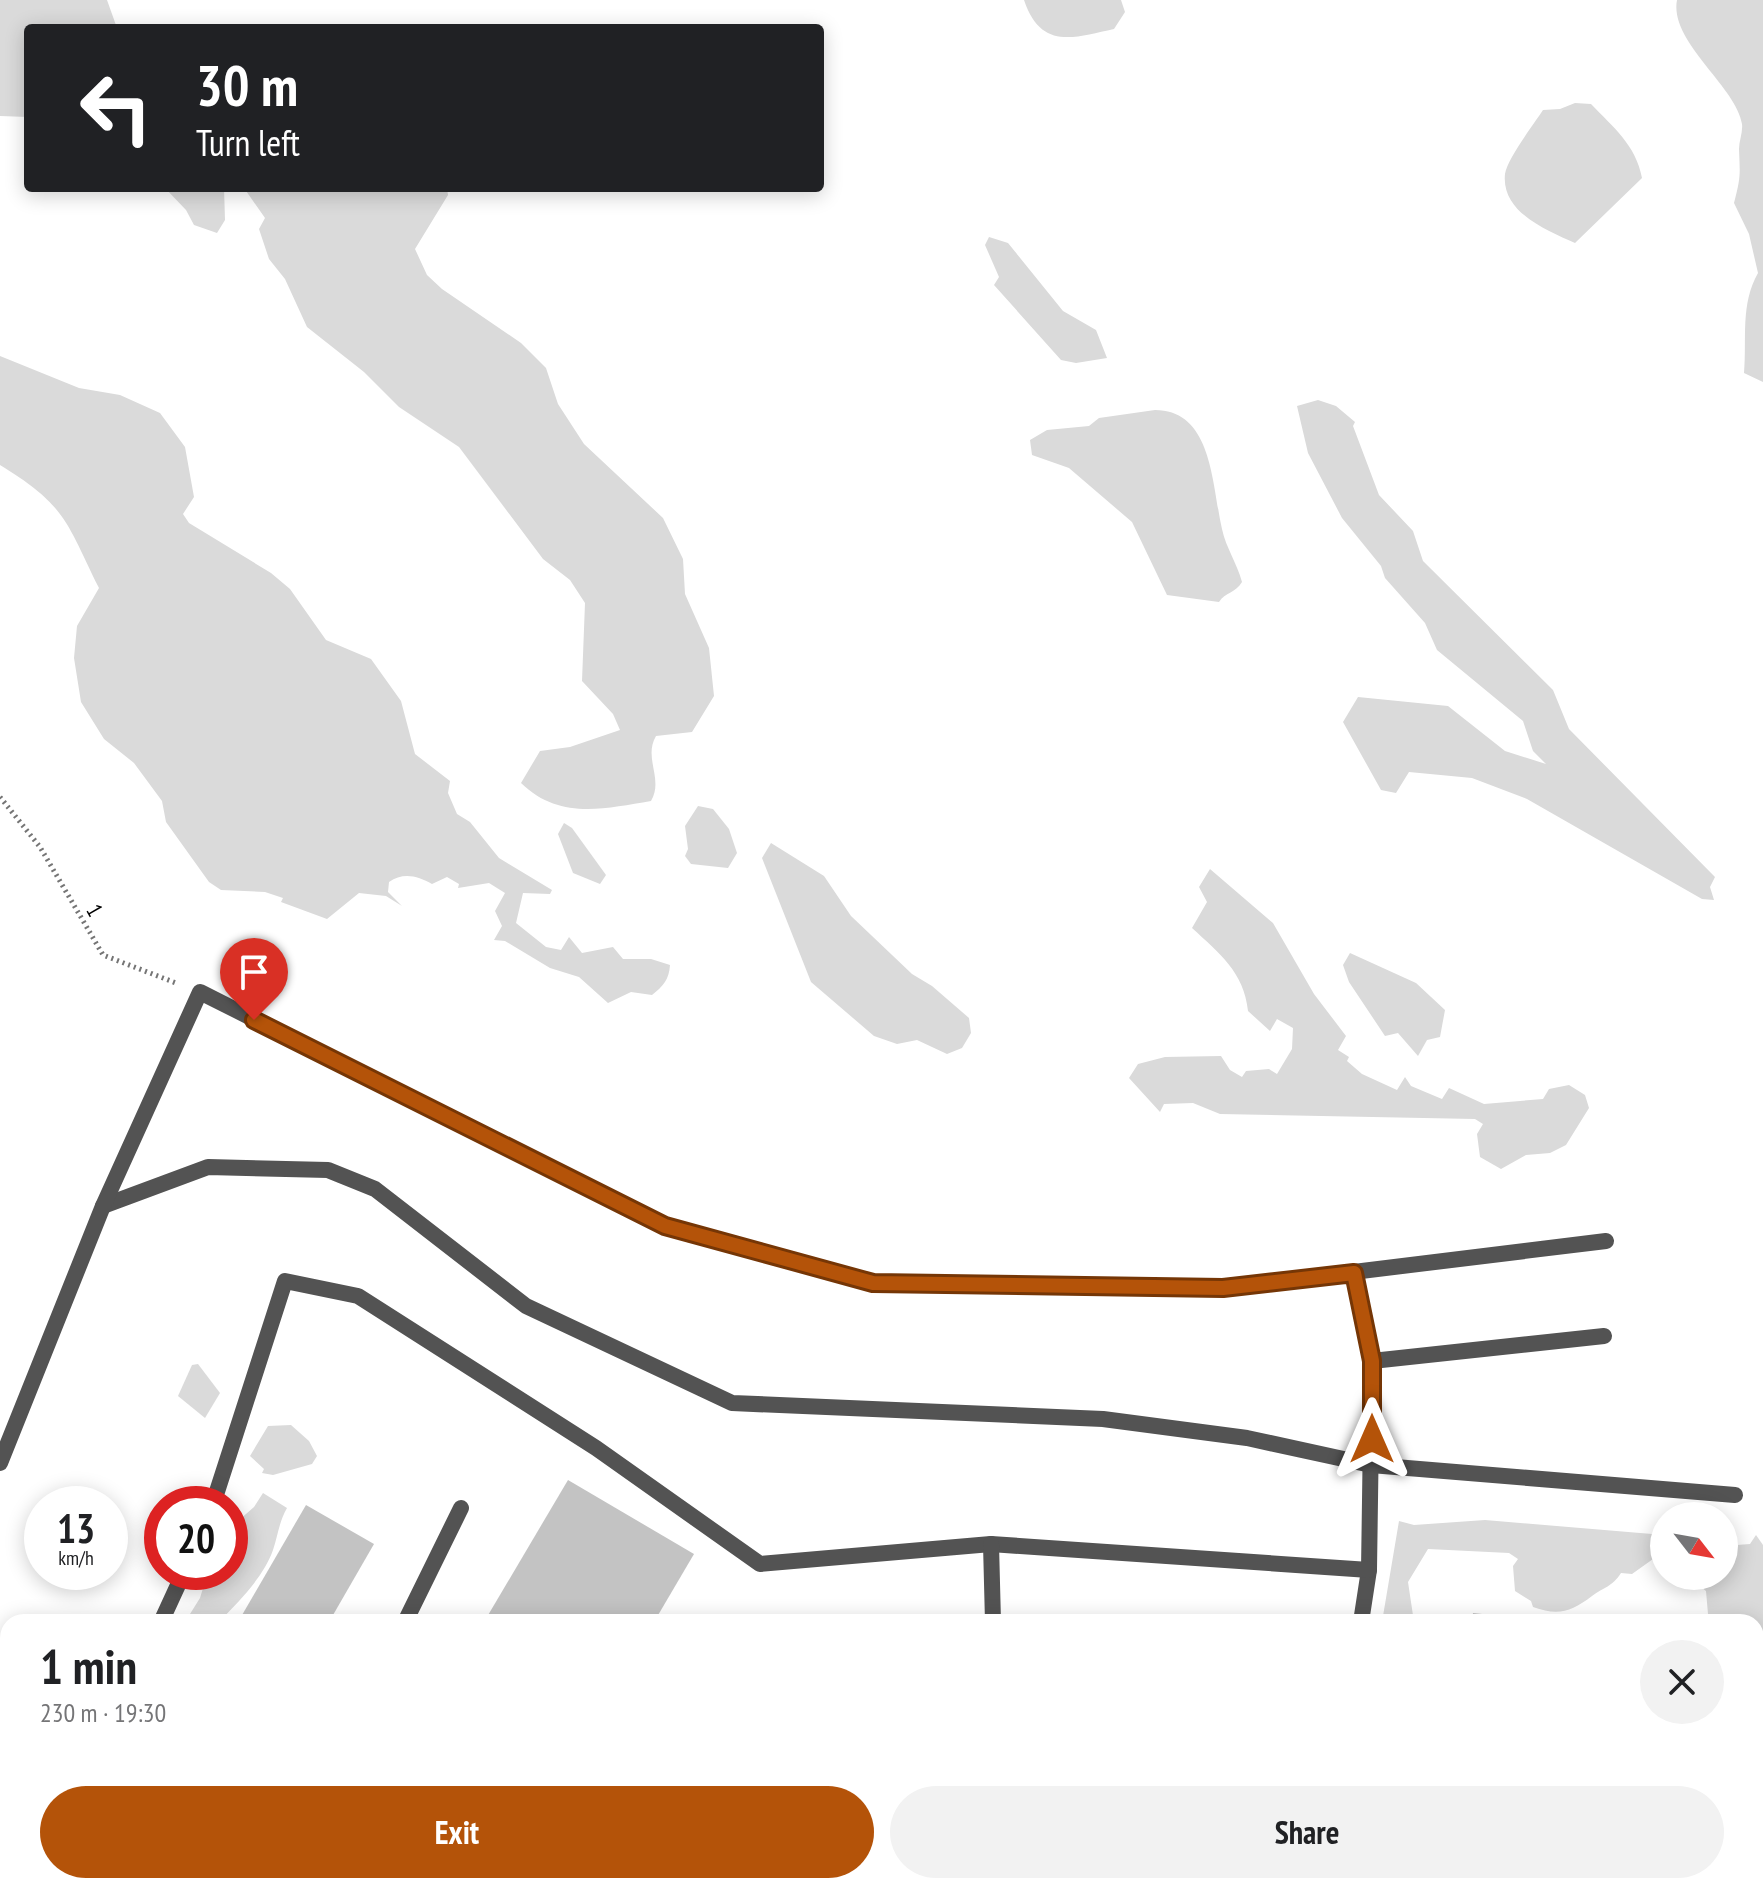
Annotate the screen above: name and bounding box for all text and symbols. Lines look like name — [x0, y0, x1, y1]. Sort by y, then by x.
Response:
text: 30 m — [196, 49, 298, 121]
icon: left — [64, 56, 168, 160]
text: Turn left — [196, 119, 300, 166]
street label: 1 — [80, 899, 110, 921]
pin — [220, 938, 288, 1020]
icon: arrive — [232, 950, 276, 994]
position arrow — [1330, 1397, 1414, 1481]
speed limit sign: 20 — [144, 1486, 248, 1590]
text: 13 — [57, 1502, 95, 1554]
north arrow — [1650, 1502, 1738, 1590]
map controls — [1650, 1502, 1738, 1590]
text: km/h — [58, 1545, 94, 1571]
text: 1 min — [40, 1635, 137, 1697]
button: close — [1640, 1640, 1724, 1724]
text: 230 m · 19:30 — [40, 1696, 166, 1729]
button: Exit — [40, 1786, 874, 1878]
button: Share — [890, 1786, 1724, 1878]

